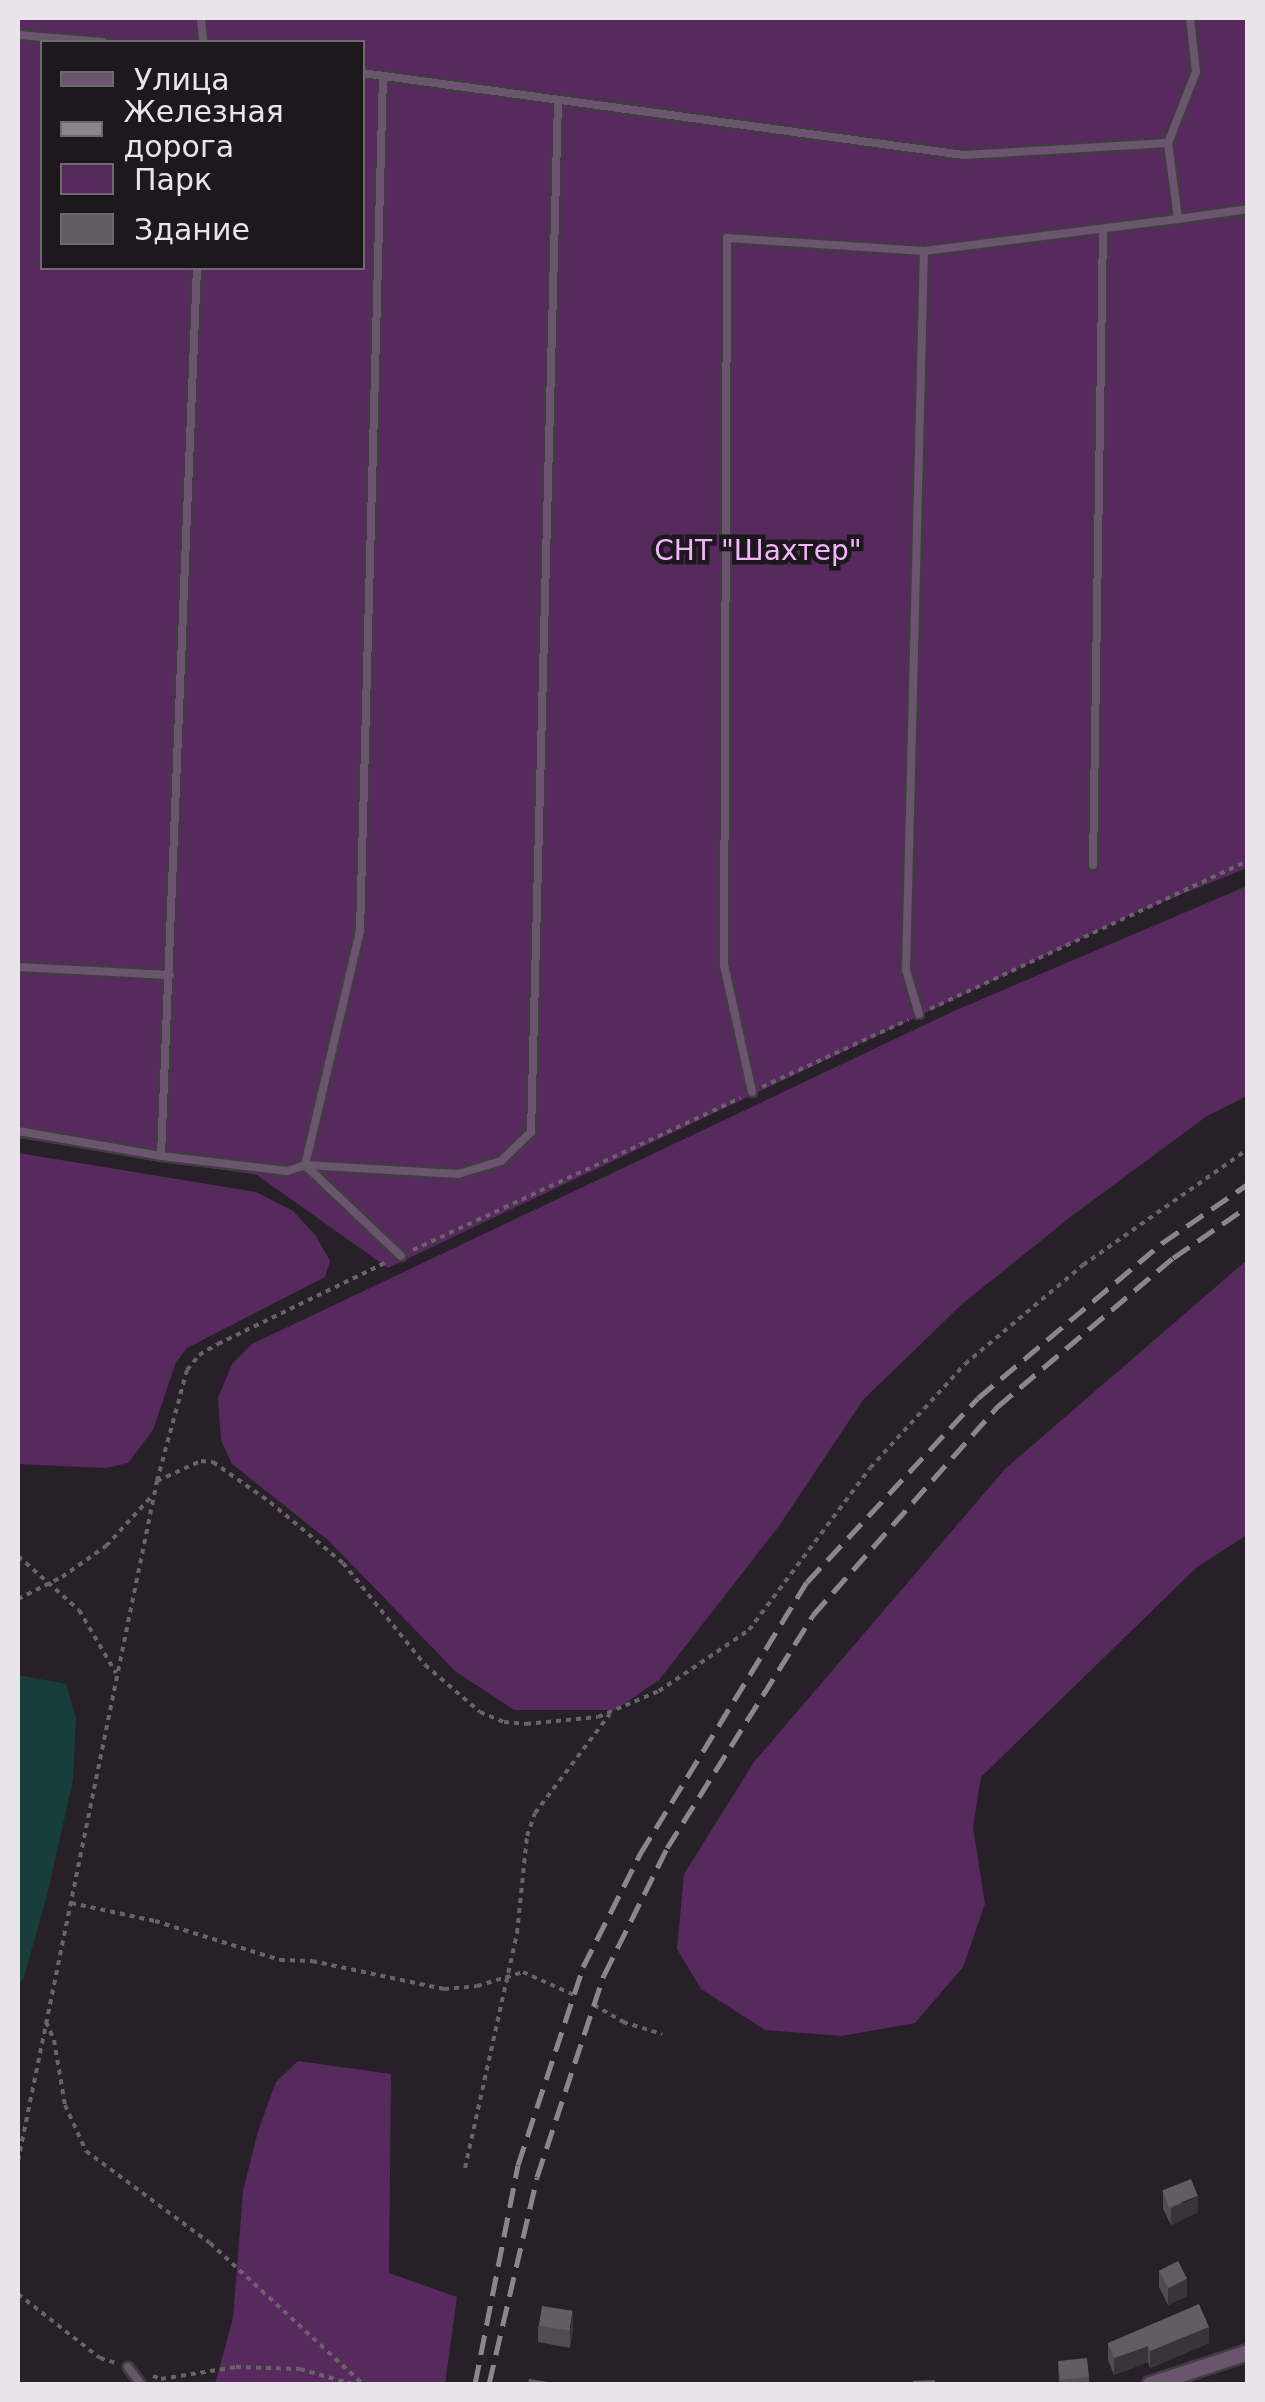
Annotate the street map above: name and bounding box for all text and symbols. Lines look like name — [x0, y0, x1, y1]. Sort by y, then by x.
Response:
legend — [40, 40, 365, 270]
text: Улица — [134, 62, 230, 97]
text: Железная дорога — [123, 94, 284, 164]
text: Парк — [134, 162, 212, 197]
text: Здание — [134, 212, 250, 247]
park label: СНТ "Шахтер" — [654, 534, 862, 568]

